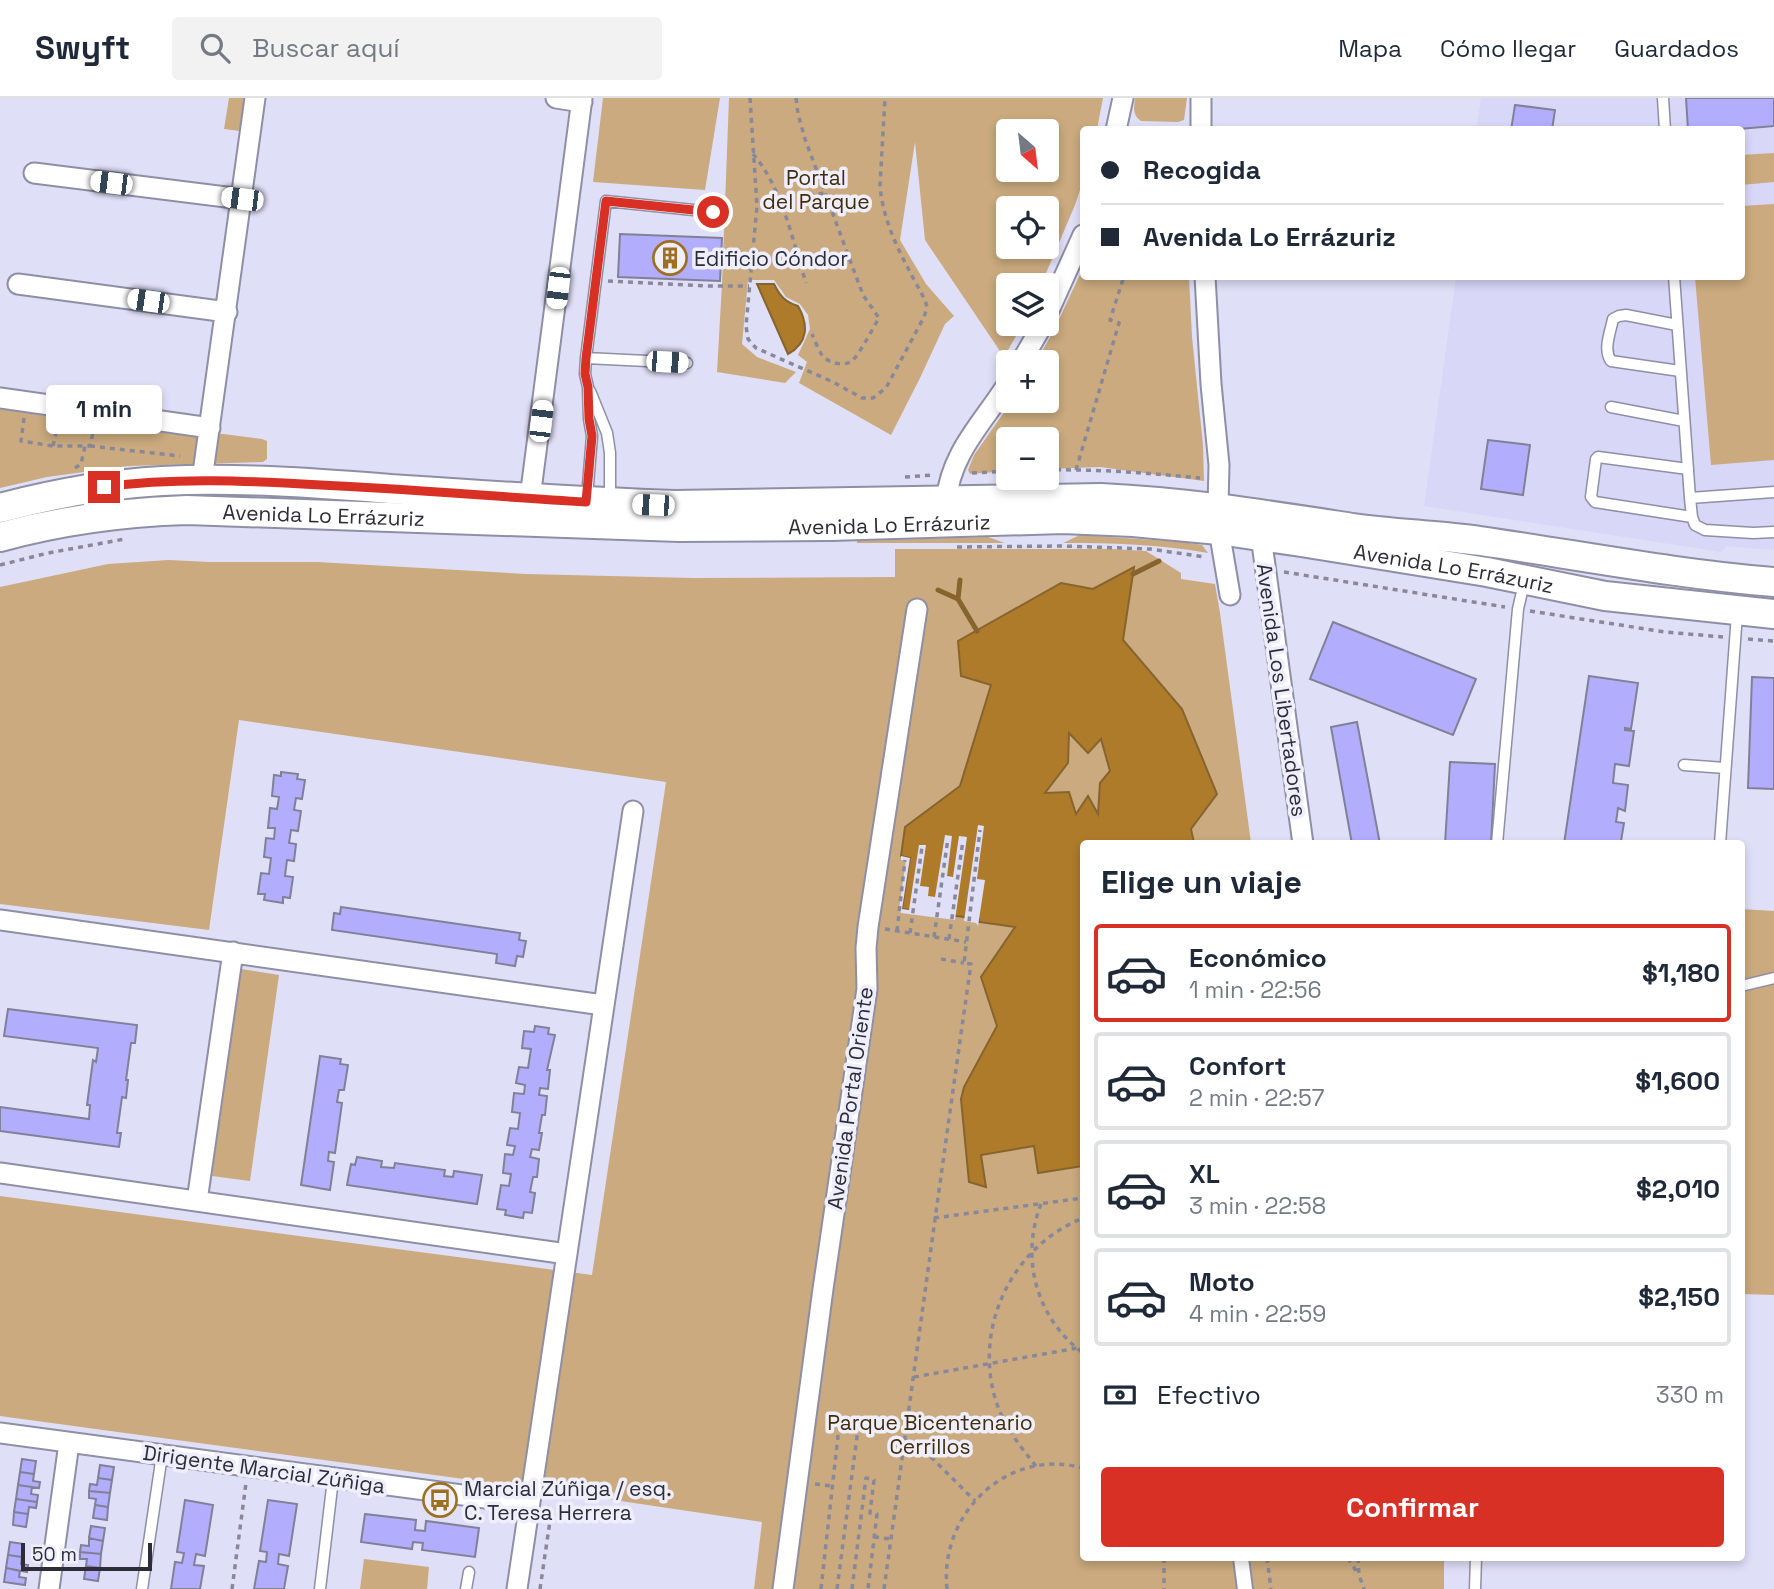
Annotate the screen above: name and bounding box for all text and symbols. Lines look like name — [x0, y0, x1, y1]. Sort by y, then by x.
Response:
search box — [172, 17, 662, 80]
text: Swyft — [35, 27, 130, 69]
icon: search — [196, 29, 234, 67]
text: Buscar aquí — [252, 31, 400, 65]
text: Mapa — [1338, 33, 1402, 64]
text: Cómo llegar — [1440, 33, 1576, 64]
text: Guardados — [1614, 33, 1739, 64]
north arrow — [996, 119, 1059, 182]
map controls — [996, 119, 1059, 490]
text: Recogida — [1143, 153, 1261, 187]
park label: Portal del Parque — [762, 164, 870, 215]
car — [89, 170, 134, 196]
car — [220, 186, 265, 212]
route start — [697, 196, 729, 228]
button: locate — [996, 196, 1059, 259]
text: Avenida Lo Errázuriz — [1143, 220, 1396, 254]
building icon: Edificio Cóndor — [651, 239, 689, 277]
place label: Edificio Cóndor — [694, 245, 848, 272]
car — [546, 266, 571, 310]
button: layers — [996, 273, 1059, 336]
car — [126, 288, 171, 314]
car — [646, 350, 689, 374]
button: + — [996, 350, 1059, 413]
callout: 1 min — [46, 386, 162, 434]
text: 1 min — [76, 394, 132, 424]
car — [529, 399, 554, 443]
button: − — [996, 427, 1059, 490]
route end — [88, 471, 120, 503]
car — [632, 494, 675, 516]
street label: Avenida Lo Errázuriz — [222, 498, 425, 532]
street label: Avenida Lo Errázuriz — [788, 508, 991, 540]
street label: Avenida Lo Errázuriz — [1352, 537, 1556, 599]
street label: Avenida Los Libertadores — [1251, 562, 1313, 818]
text: Elige un viaje — [1101, 862, 1302, 902]
text: Económico — [1189, 941, 1327, 975]
icon: car — [1105, 942, 1168, 1005]
text: $1,180 — [1642, 956, 1720, 990]
text: 1 min · 22:56 — [1189, 975, 1322, 1005]
street label: Avenida Portal Oriente — [821, 985, 879, 1211]
text: Confort — [1189, 1049, 1286, 1083]
icon: car — [1105, 1050, 1168, 1113]
text: $1,600 — [1635, 1064, 1720, 1098]
text: 2 min · 22:57 — [1189, 1083, 1324, 1113]
text: XL — [1189, 1157, 1220, 1191]
icon: car — [1105, 1158, 1168, 1221]
text: $2,010 — [1636, 1172, 1720, 1206]
text: 3 min · 22:58 — [1189, 1191, 1326, 1221]
text: Moto — [1189, 1265, 1255, 1299]
icon: car — [1105, 1266, 1168, 1329]
text: $2,150 — [1638, 1280, 1720, 1314]
text: 4 min · 22:59 — [1189, 1299, 1326, 1329]
icon: cash — [1101, 1376, 1139, 1414]
text: Efectivo — [1157, 1378, 1261, 1412]
text: 330 m — [1656, 1380, 1724, 1410]
park label: Parque Bicentenario Cerrillos — [827, 1409, 1033, 1460]
street label: Dirigente Marcial Zúñiga — [141, 1439, 387, 1499]
button: Confirmar — [1101, 1467, 1724, 1547]
place label: Marcial Zúñiga / esq. C. Teresa Herrera — [464, 1475, 671, 1526]
bus stop icon: Marcial Zúñiga / esq. C. Teresa Herrera — [421, 1481, 459, 1519]
scale bar — [21, 1540, 152, 1572]
text: 50 m — [32, 1542, 77, 1567]

